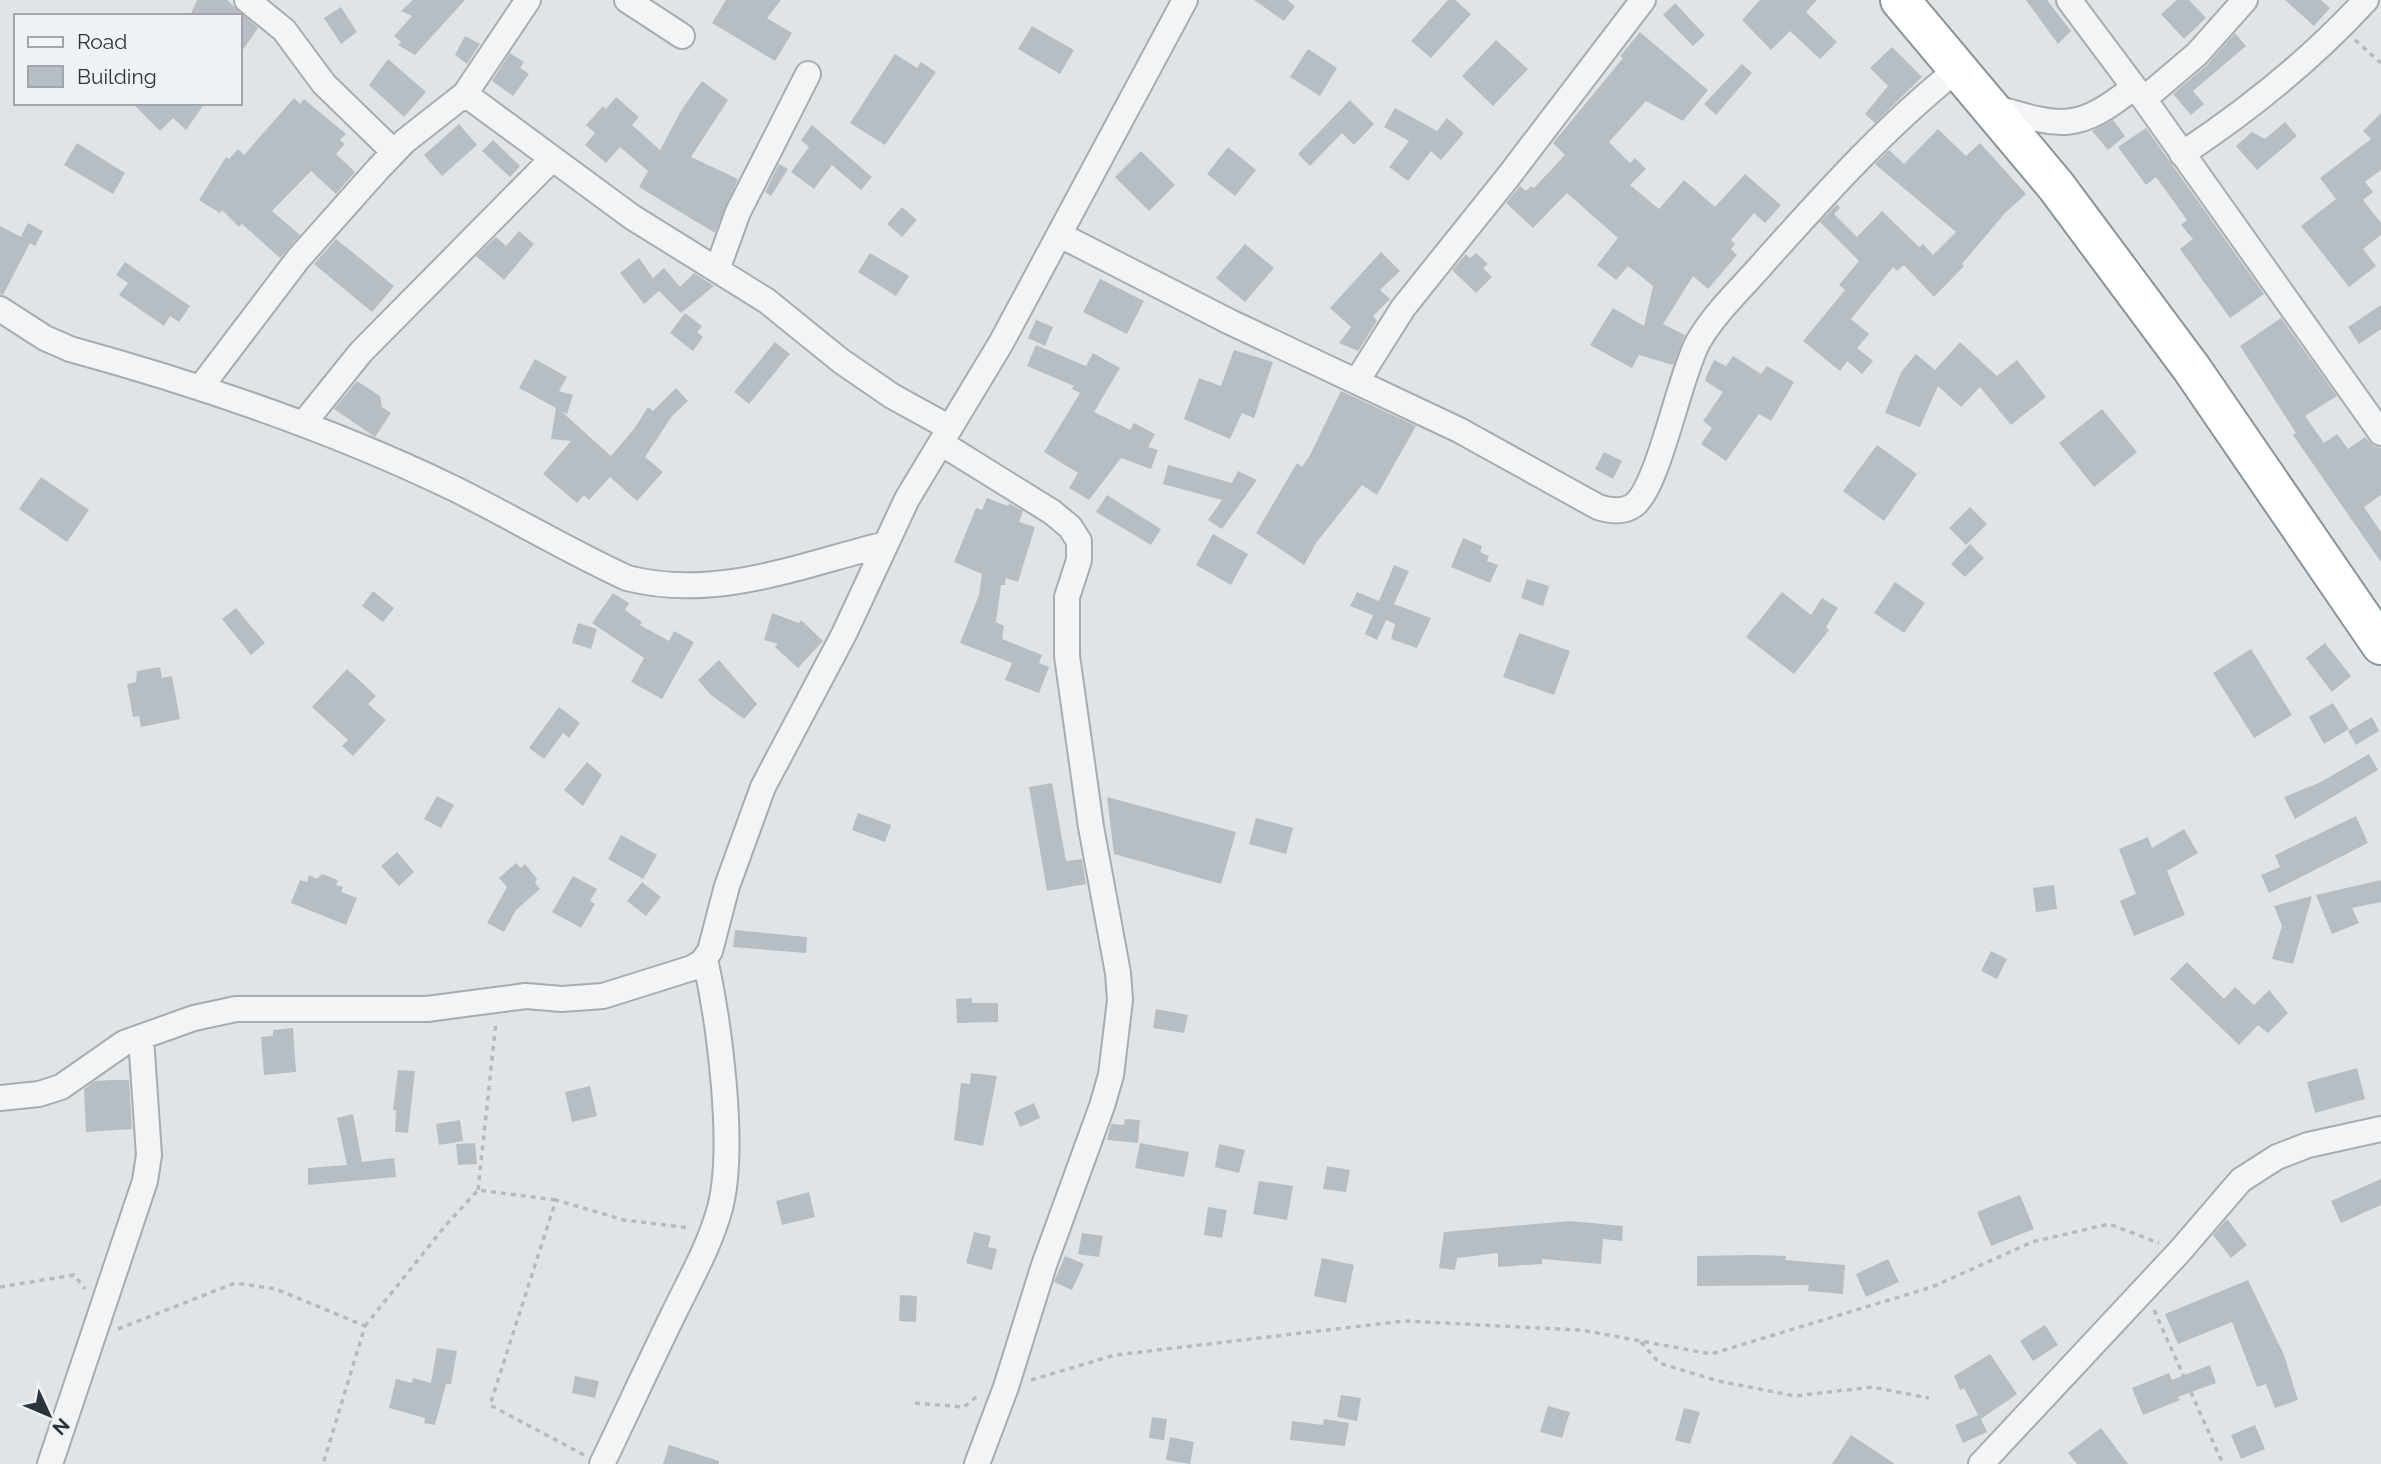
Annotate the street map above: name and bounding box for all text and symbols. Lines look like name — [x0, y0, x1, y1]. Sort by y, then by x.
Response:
legend — [14, 14, 242, 105]
text: Road — [77, 29, 127, 54]
text: Building — [77, 64, 157, 89]
north arrow — [14, 1380, 84, 1450]
text: N — [48, 1414, 74, 1440]

